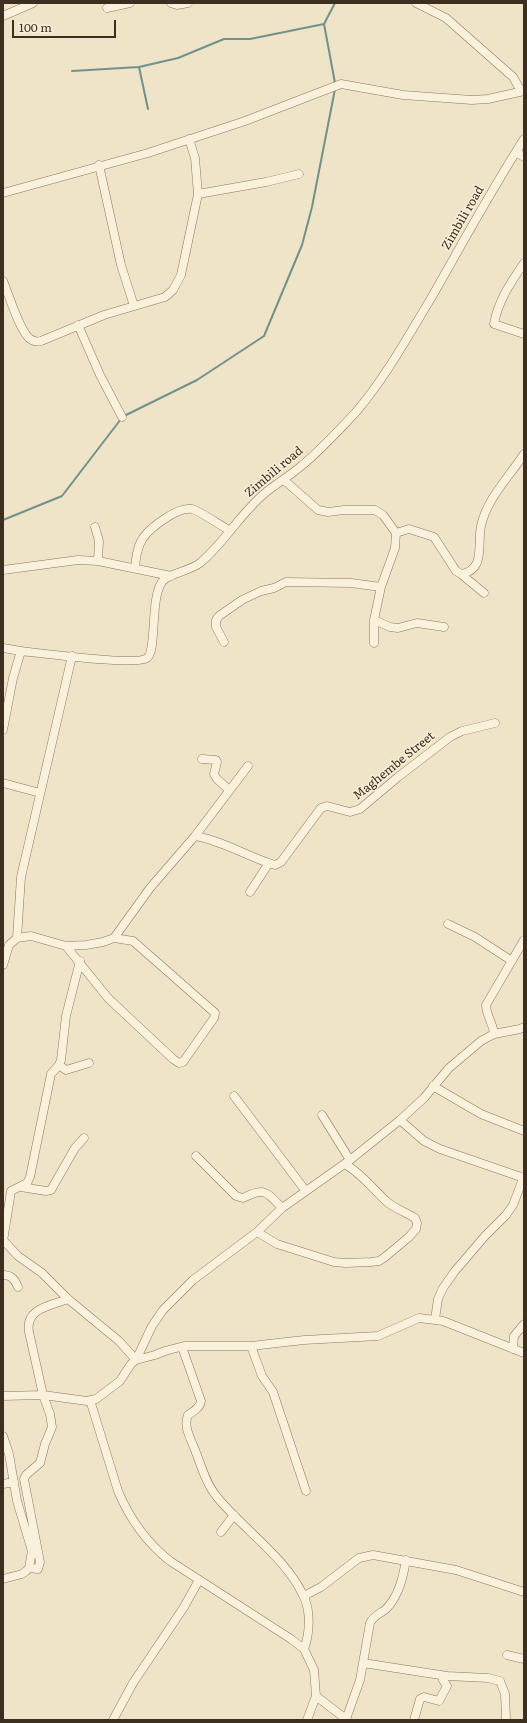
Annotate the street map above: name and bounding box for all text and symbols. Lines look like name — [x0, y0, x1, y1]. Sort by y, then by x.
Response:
scale bar — [14, 12, 118, 38]
text: 100 m — [19, 18, 52, 36]
street label: Zimbili road — [439, 184, 487, 252]
street label: Zimbili road — [242, 444, 306, 500]
street label: Maghembe Street — [350, 729, 438, 803]

